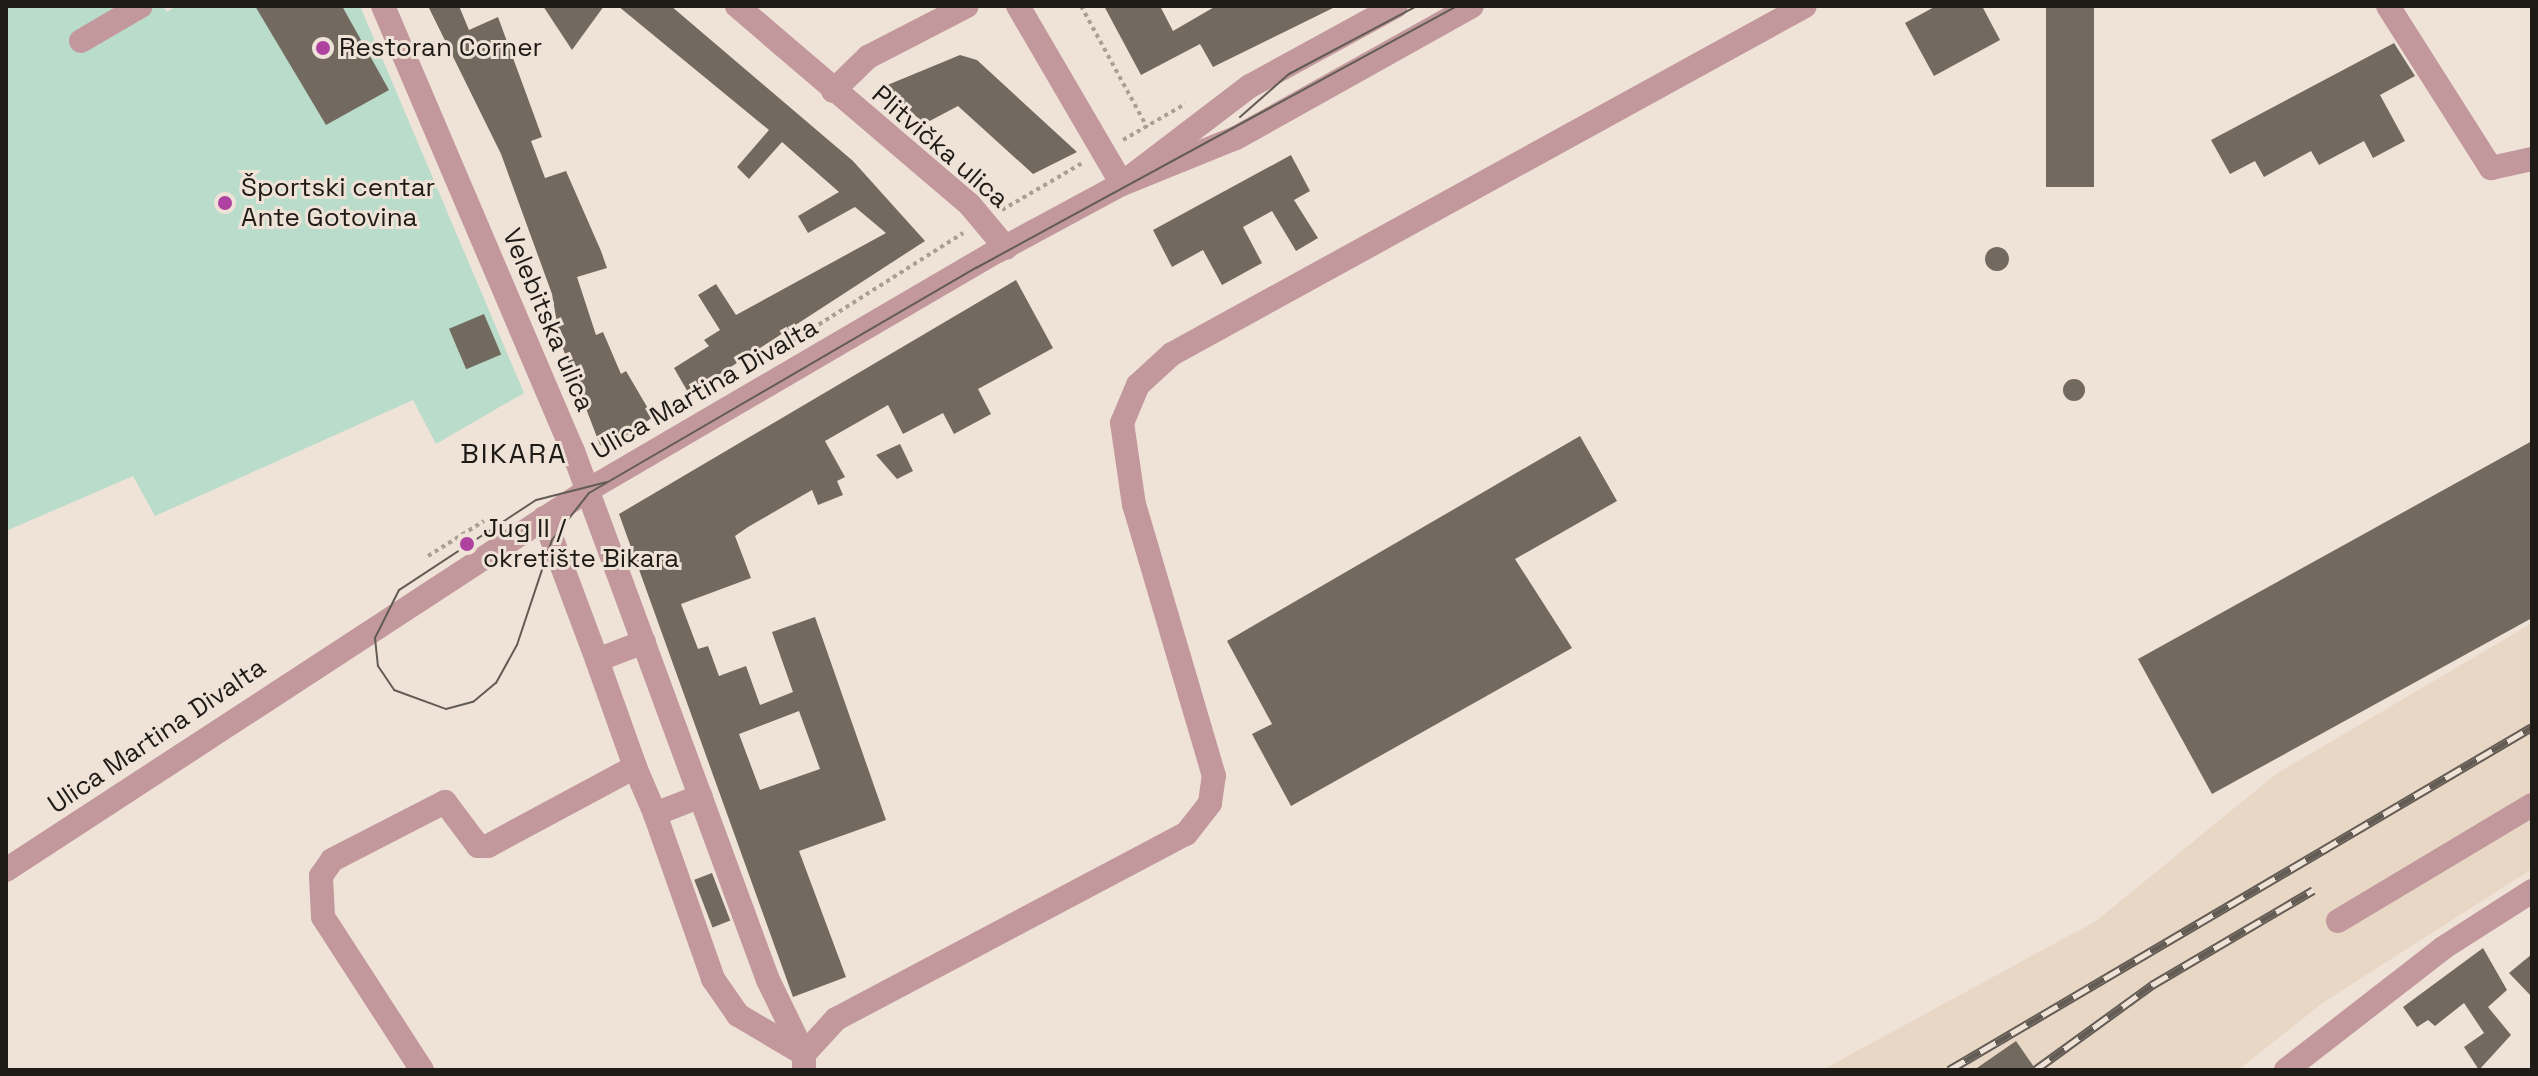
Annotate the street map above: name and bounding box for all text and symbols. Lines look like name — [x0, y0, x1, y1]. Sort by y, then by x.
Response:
place label: Restoran Corner — [339, 32, 542, 64]
marker: Restoran Corner — [314, 39, 332, 57]
street label: Plitvička ulica — [865, 79, 1015, 215]
place label: Športski centar Ante Gotovina — [241, 172, 435, 234]
marker: Športski centar Ante Gotovina — [216, 194, 234, 212]
street label: Velebitska ulica — [495, 224, 601, 416]
street label: Ulica Martina Divalta — [586, 312, 824, 466]
district label: BIKARA — [460, 436, 568, 470]
place label: Jug II / okretište Bikara — [483, 513, 679, 574]
marker: Jug II / okretište Bikara — [458, 535, 476, 553]
street label: Ulica Martina Divalta — [42, 652, 272, 820]

